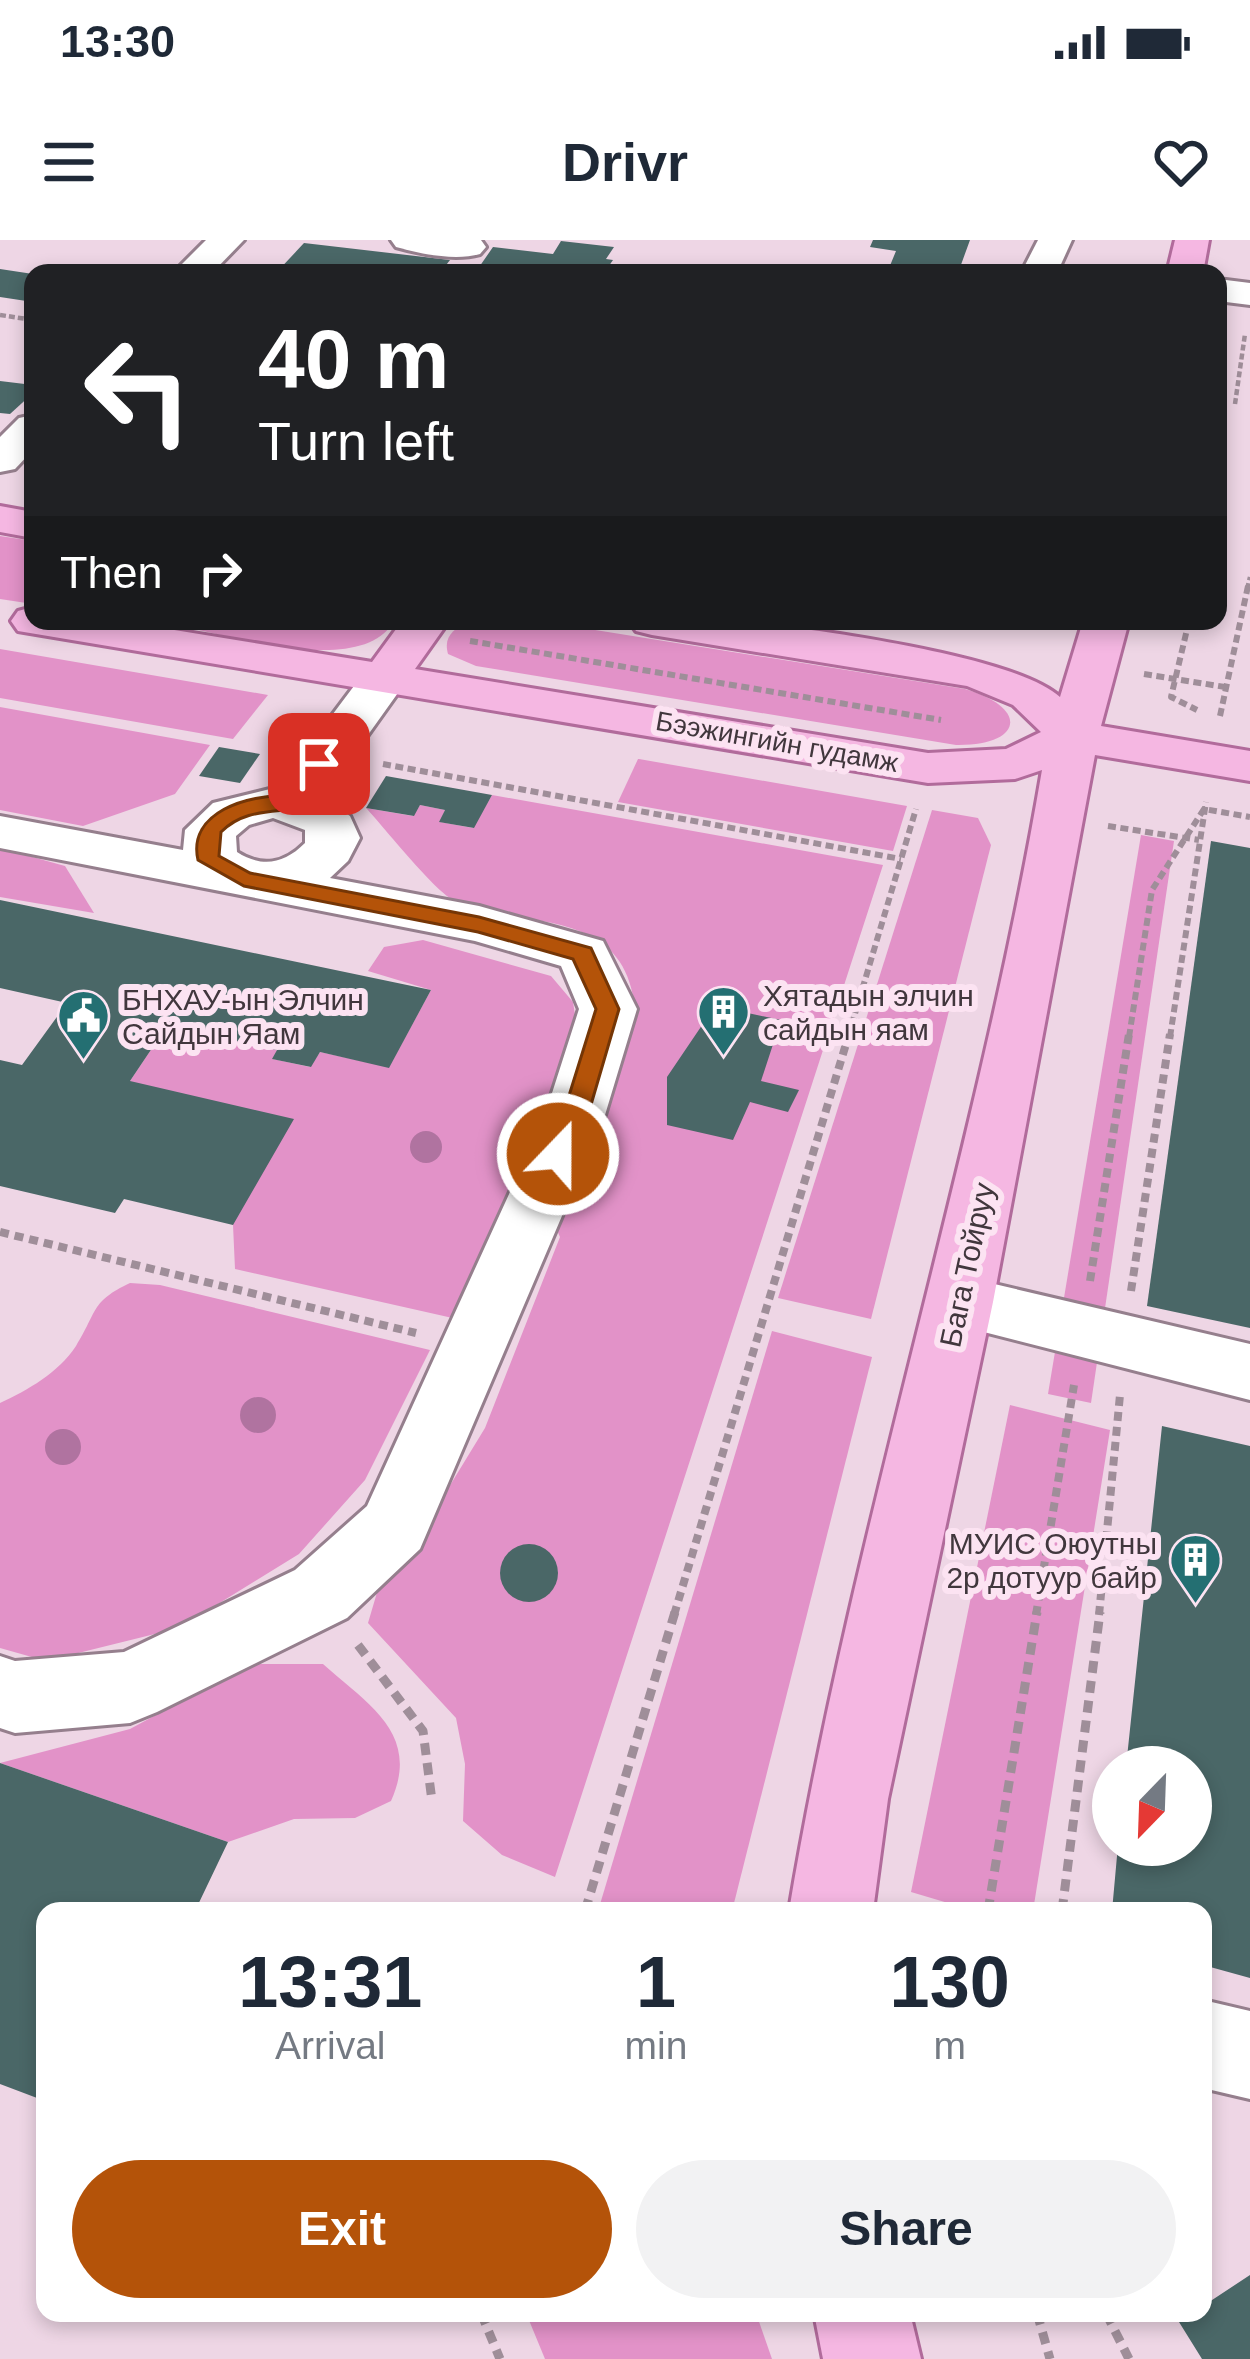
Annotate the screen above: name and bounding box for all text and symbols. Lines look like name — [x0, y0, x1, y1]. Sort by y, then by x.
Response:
text: 13:30 — [60, 16, 175, 67]
icon: menu — [36, 129, 102, 195]
icon: heart — [1148, 129, 1214, 195]
text: Drivr — [562, 132, 688, 192]
icon: left — [60, 312, 216, 468]
text: 40 m — [258, 312, 449, 406]
text: Turn left — [258, 411, 454, 471]
icon: right — [187, 540, 253, 606]
text: Then — [60, 547, 163, 598]
street label: Бээжингийн гудамж — [653, 706, 901, 778]
pin — [268, 713, 370, 815]
icon: arrive — [286, 731, 352, 797]
place label: Хятадын элчин сайдын яам — [763, 979, 974, 1046]
place label: БНХАУ-ын Элчин Сайдын Яам — [122, 983, 364, 1050]
building icon: Хятадын элчин сайдын яам — [696, 984, 752, 1058]
public building icon: БНХАУ-ын Элчин Сайдын Яам — [55, 988, 111, 1062]
position arrow — [495, 1091, 621, 1217]
street label: Бага Тойруу — [933, 1180, 1001, 1350]
place label: МУИС Оюутны 2р дотуур байр — [946, 1527, 1157, 1594]
building icon: МУИС Оюутны 2р дотуур байр — [1168, 1532, 1224, 1606]
north arrow — [1092, 1746, 1212, 1866]
map controls — [1092, 1746, 1212, 1866]
text: 13:31 — [238, 1942, 422, 2022]
text: 1 — [636, 1942, 676, 2022]
text: 130 — [890, 1942, 1010, 2022]
text: Arrival — [275, 2024, 386, 2067]
text: min — [625, 2024, 687, 2067]
text: m — [933, 2024, 966, 2067]
button: Exit — [72, 2160, 612, 2298]
button: Share — [636, 2160, 1176, 2298]

